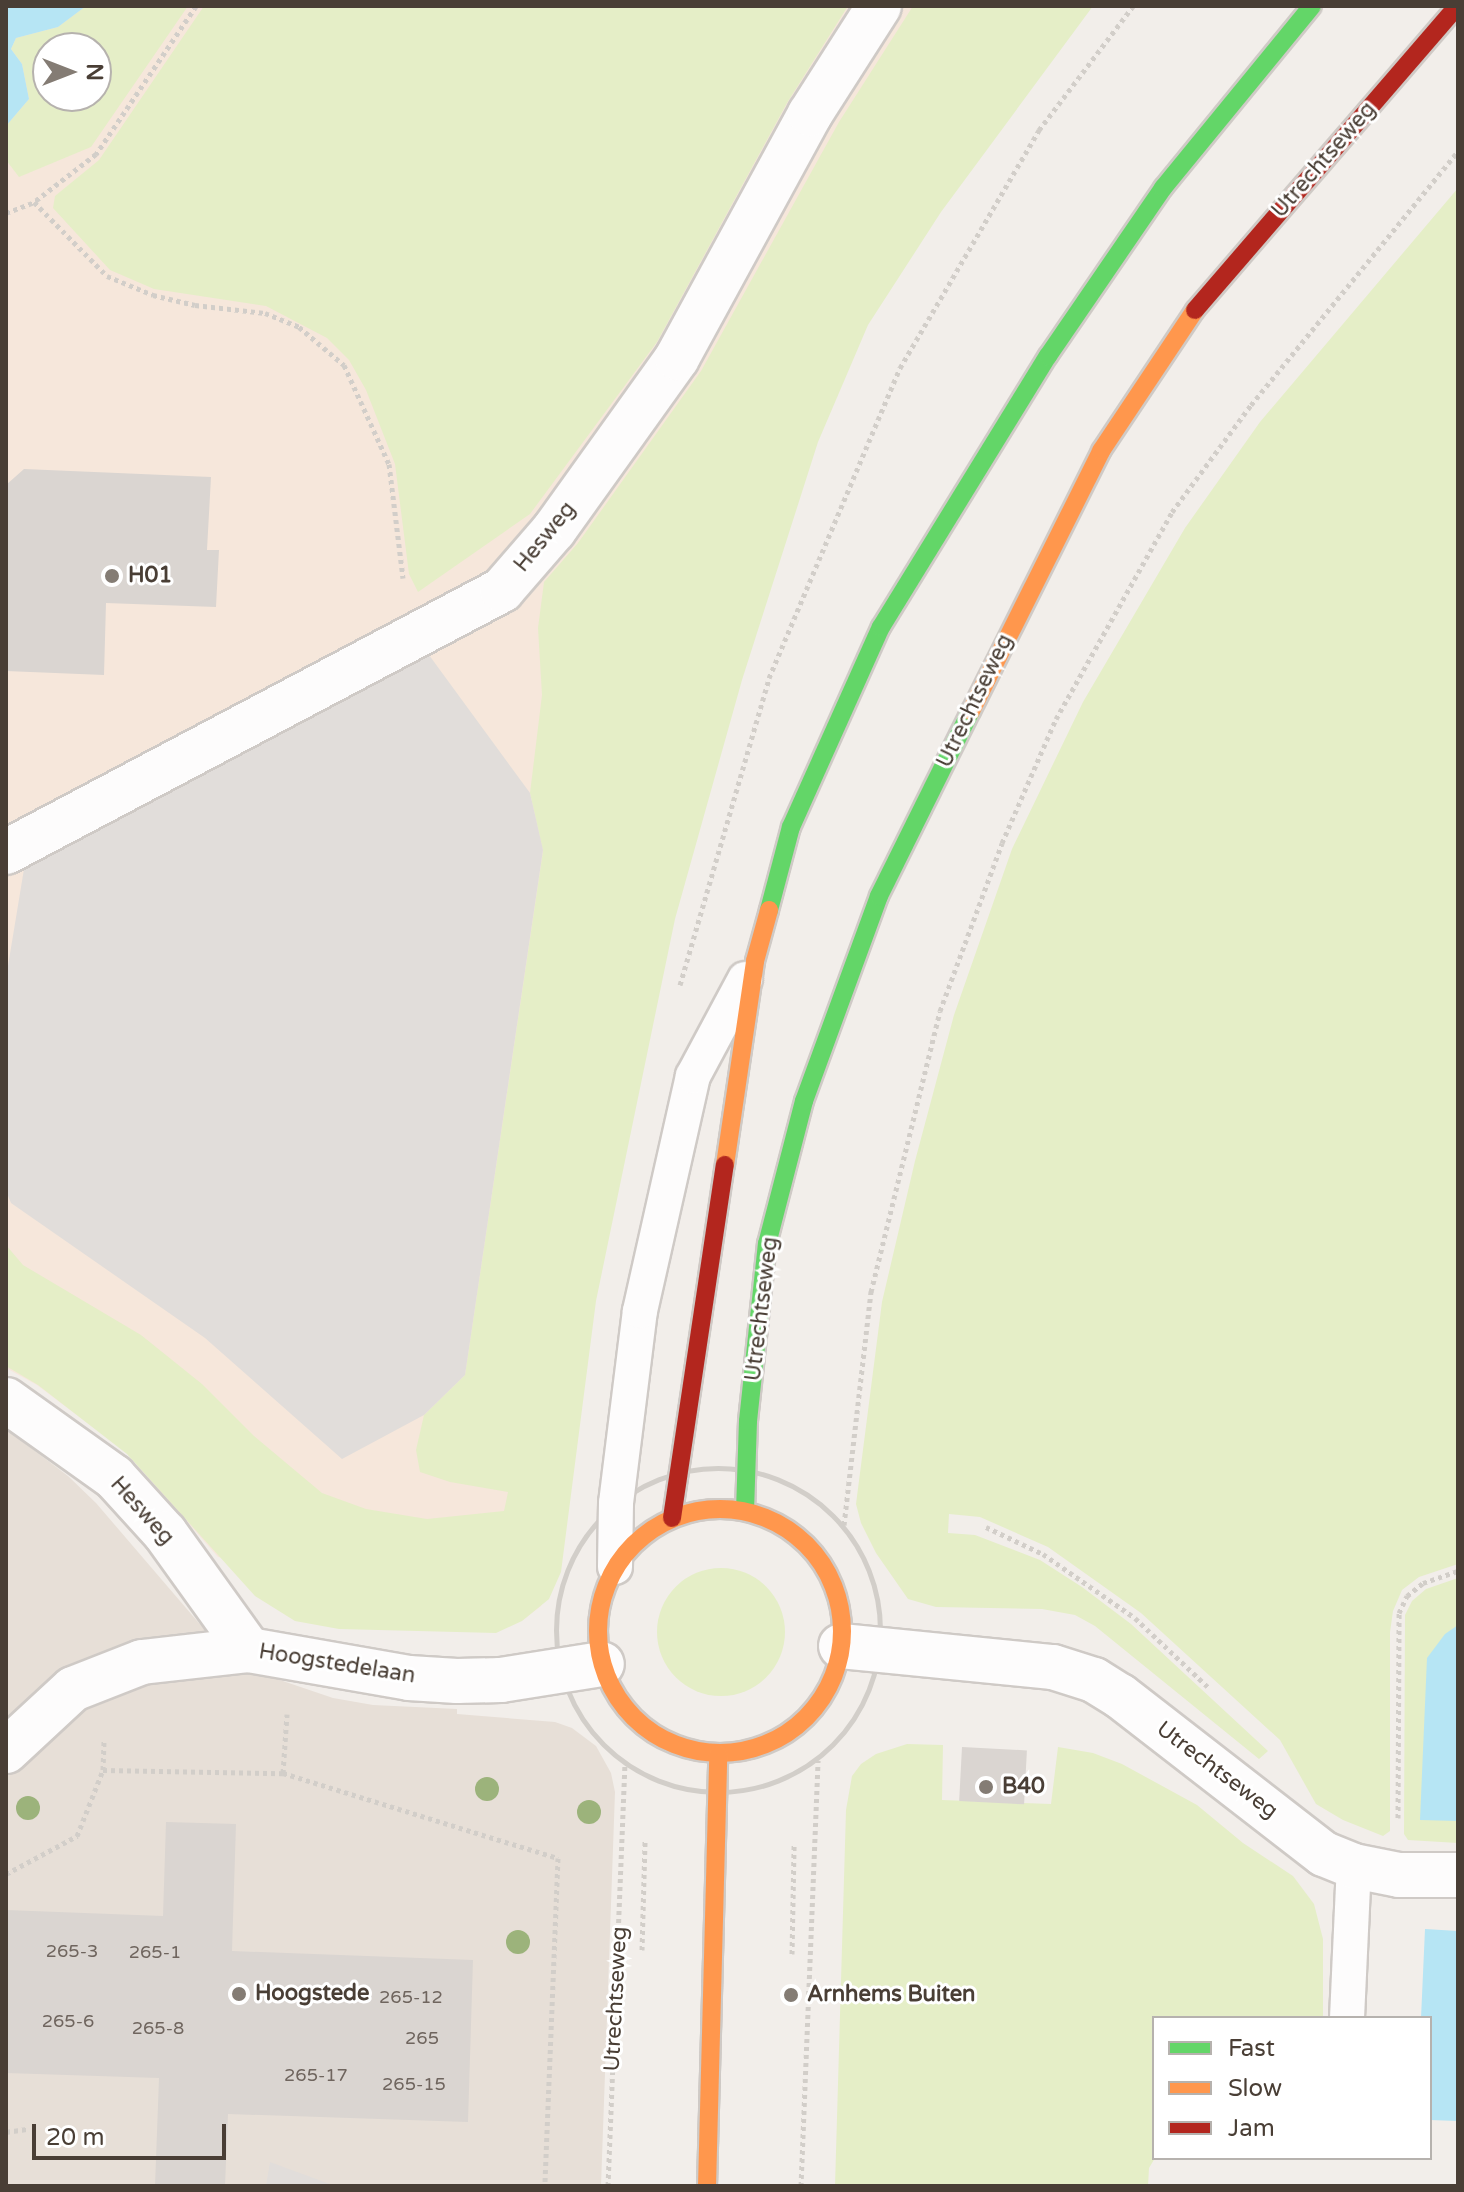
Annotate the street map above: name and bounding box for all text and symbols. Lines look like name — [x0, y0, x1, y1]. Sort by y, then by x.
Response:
north arrow — [32, 32, 112, 112]
text: N — [81, 63, 107, 81]
street label: Utrechtseweg — [1266, 97, 1382, 223]
street label: Hesweg — [509, 497, 581, 577]
place label: H01 — [128, 563, 172, 589]
marker: H01 — [103, 567, 121, 585]
street label: Utrechtseweg — [931, 630, 1019, 772]
street label: Utrechtseweg — [740, 1235, 784, 1383]
street label: Hesweg — [104, 1471, 180, 1551]
street label: Hoogstedelaan — [257, 1639, 417, 1689]
street label: Utrechtseweg — [1151, 1716, 1283, 1824]
place label: B40 — [1002, 1774, 1045, 1800]
marker: B40 — [977, 1778, 995, 1796]
street label: Utrechtseweg — [599, 1926, 633, 2072]
house number: 265-3 — [46, 1940, 98, 1962]
house number: 265-1 — [129, 1941, 181, 1963]
place label: Hoogstede — [255, 1981, 369, 2007]
place label: Arnhems Buiten — [807, 1982, 975, 2008]
marker: Hoogstede — [230, 1985, 248, 2003]
house number: 265-12 — [379, 1986, 443, 2008]
marker: Arnhems Buiten — [782, 1986, 800, 2004]
house number: 265-6 — [42, 2010, 94, 2032]
legend — [1152, 2016, 1432, 2160]
house number: 265-8 — [132, 2017, 184, 2039]
house number: 265 — [405, 2027, 439, 2049]
text: Fast — [1228, 2034, 1275, 2063]
house number: 265-17 — [284, 2064, 348, 2086]
house number: 265-15 — [382, 2073, 446, 2095]
text: Slow — [1228, 2074, 1282, 2103]
scale bar — [36, 2108, 230, 2158]
text: Jam — [1228, 2114, 1275, 2143]
text: 20 m — [46, 2123, 104, 2152]

